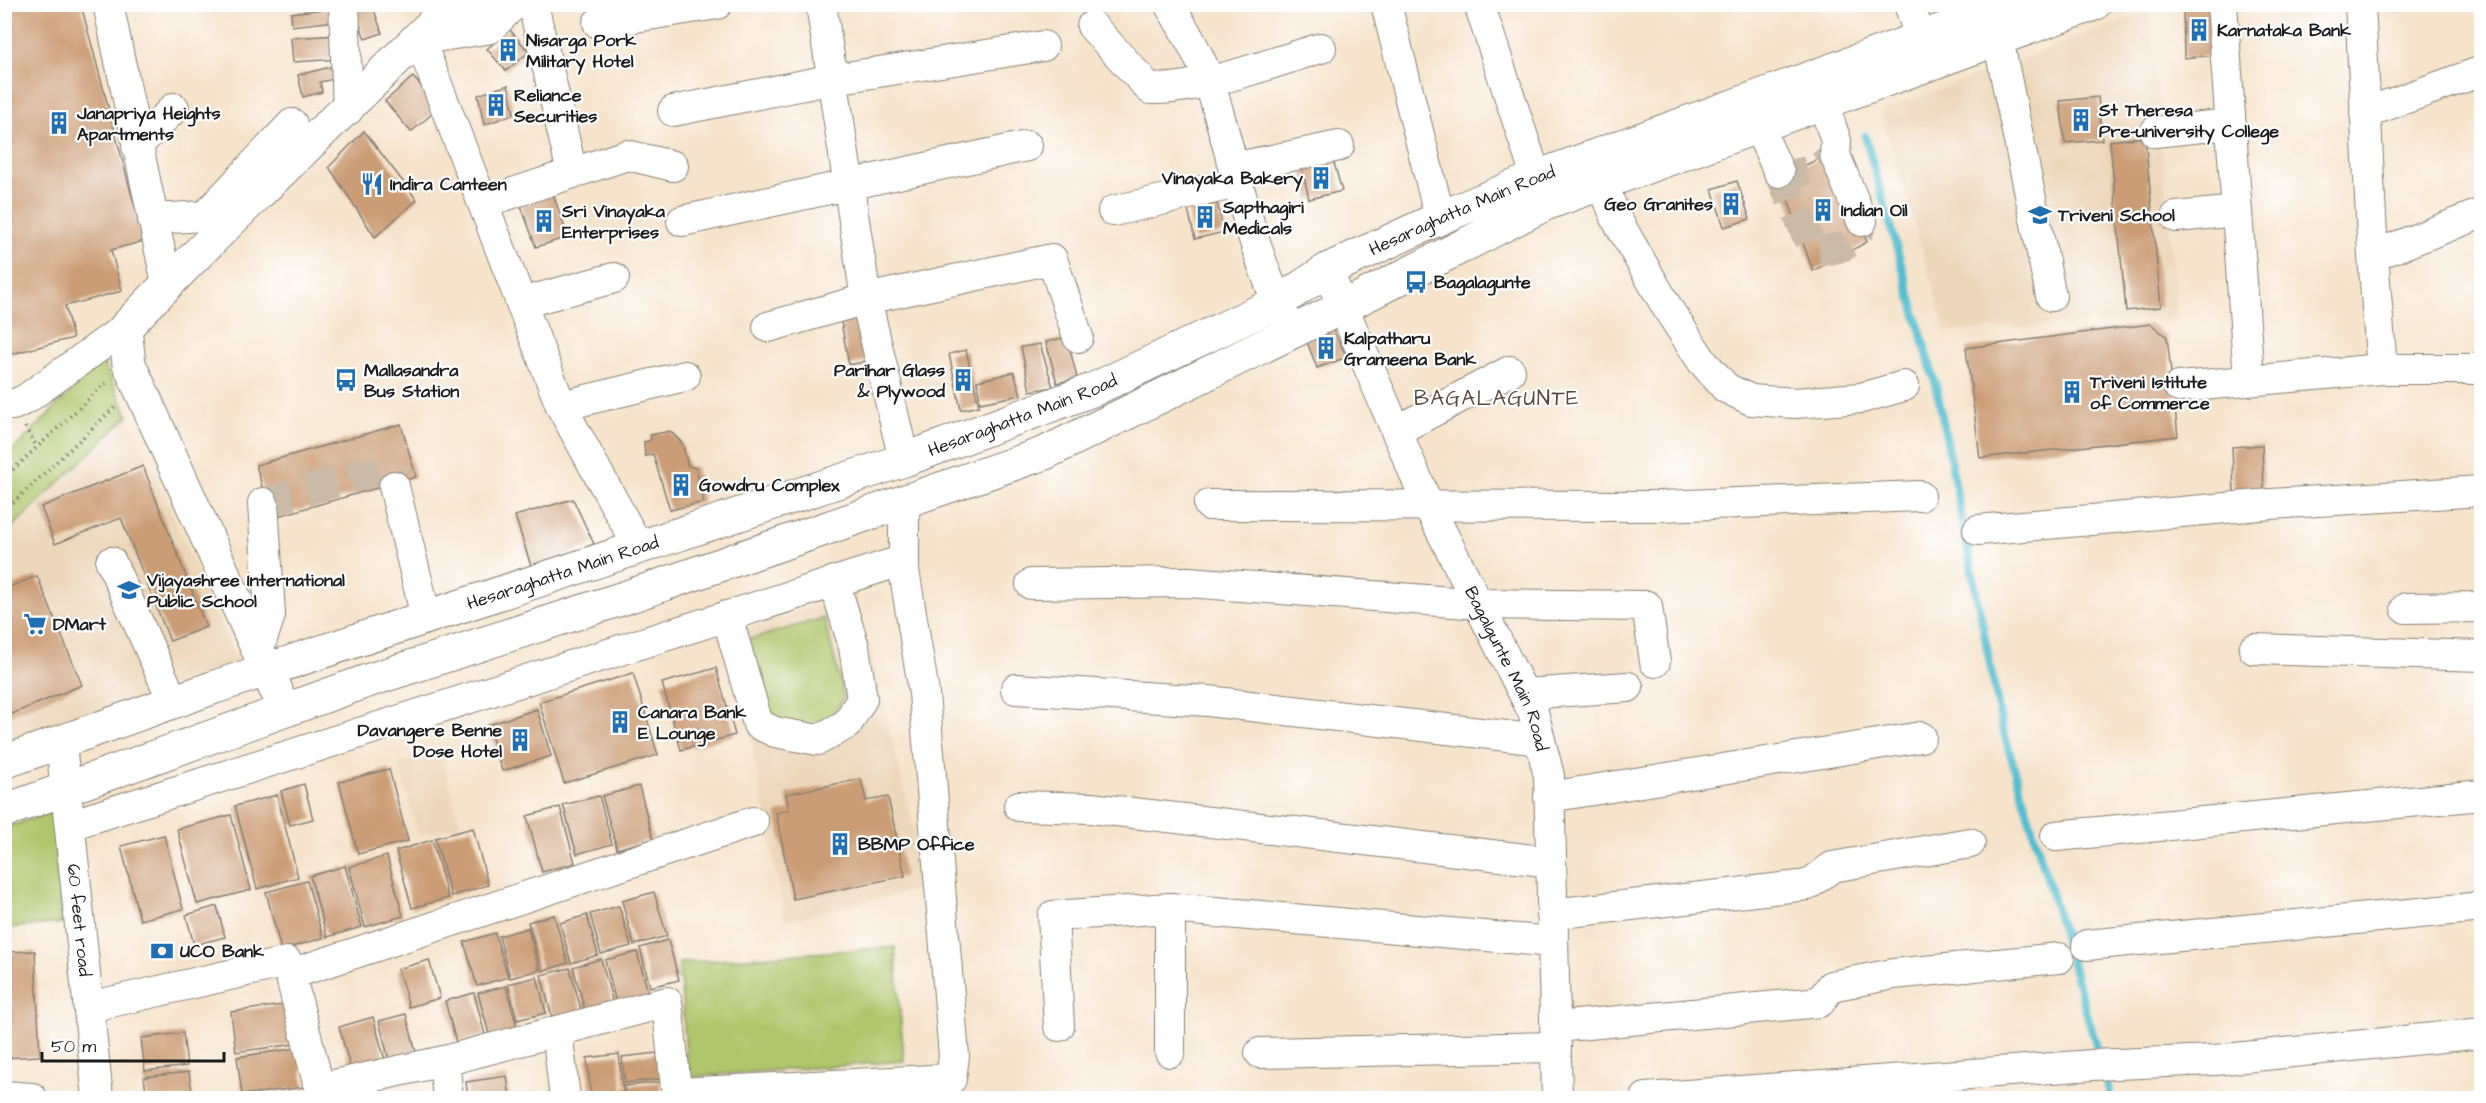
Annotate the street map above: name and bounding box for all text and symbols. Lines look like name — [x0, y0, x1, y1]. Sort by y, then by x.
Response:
building icon: Karnataka Bank — [2186, 17, 2212, 43]
place label: Karnataka Bank — [2217, 18, 2352, 43]
place label: Nisarga Pork Military Hotel — [526, 28, 637, 75]
building icon: Nisarga Pork Military Hotel — [495, 37, 521, 63]
place label: Reliance Securities — [513, 83, 597, 129]
building icon: Reliance Securities — [483, 92, 509, 118]
place label: St Theresa Pre-university College — [2098, 98, 2279, 145]
place label: Janapriya Heights Apartments — [76, 101, 221, 147]
building icon: St Theresa Pre-university College — [2068, 107, 2094, 133]
building icon: Janapriya Heights Apartments — [46, 110, 72, 136]
street label: Hesaraghatta Main Road — [1365, 159, 1559, 262]
building icon: Vinayaka Bakery — [1308, 165, 1334, 191]
place label: Vinayaka Bakery — [1161, 166, 1303, 192]
restaurant icon: Indira Canteen — [359, 171, 385, 197]
place label: Indira Canteen — [390, 172, 507, 197]
building icon: Geo Granites — [1718, 191, 1744, 217]
place label: Geo Granites — [1604, 192, 1713, 217]
place label: Sapthagiri Medicals — [1222, 195, 1304, 241]
building icon: Indian Oil — [1810, 197, 1836, 223]
place label: Indian Oil — [1841, 198, 1908, 223]
place label: Sri Vinayaka Enterprises — [561, 199, 666, 245]
school or university icon: Triveni School — [2027, 202, 2053, 228]
place label: Triveni School — [2057, 203, 2175, 228]
building icon: Sapthagiri Medicals — [1192, 204, 1218, 230]
building icon: Sri Vinayaka Enterprises — [531, 208, 557, 234]
bus stop icon: Bagalagunte — [1403, 269, 1429, 295]
place label: Bagalagunte — [1434, 270, 1531, 296]
place label: Kalpatharu Grameena Bank — [1344, 326, 1477, 372]
building icon: Kalpatharu Grameena Bank — [1313, 335, 1339, 361]
place label: Mallasandra Bus Station — [364, 358, 459, 404]
place label: Parihar Glass & Plywood — [834, 358, 946, 405]
bus stop icon: Mallasandra Bus Station — [333, 367, 359, 393]
building icon: Parihar Glass & Plywood — [950, 367, 976, 393]
street label: Hesaraghatta Main Road — [924, 368, 1121, 463]
place label: Triveni Istitute of Commerce — [2089, 370, 2210, 416]
building icon: Triveni Istitute of Commerce — [2059, 379, 2085, 405]
district label: BAGALAGUNTE — [1414, 384, 1580, 413]
building icon: Gowdru Complex — [668, 472, 694, 498]
place label: Gowdru Complex — [699, 473, 840, 498]
street label: Hesaraghatta Main Road — [464, 530, 662, 616]
place label: Vijayashree International Public School — [146, 568, 345, 614]
school or university icon: Vijayashree International Public School — [116, 577, 142, 603]
street label: Bagalgunte Main Road — [1458, 582, 1554, 754]
supermarket icon: DMart — [22, 611, 48, 637]
place label: DMart — [53, 612, 107, 637]
place label: Canara Bank E Lounge — [638, 700, 747, 747]
building icon: Canara Bank E Lounge — [607, 709, 633, 735]
place label: Davangere Benne Dose Hotel — [358, 718, 502, 764]
building icon: Davangere Benne Dose Hotel — [507, 727, 533, 753]
building icon: BBMP Office — [827, 831, 853, 857]
place label: BBMP Office — [858, 832, 975, 857]
street label: 60 feet road — [61, 863, 97, 978]
bank icon: UCO Bank — [149, 938, 175, 964]
place label: UCO Bank — [180, 939, 265, 964]
scale bar — [42, 1025, 224, 1063]
text: 50 m — [51, 1034, 96, 1059]

